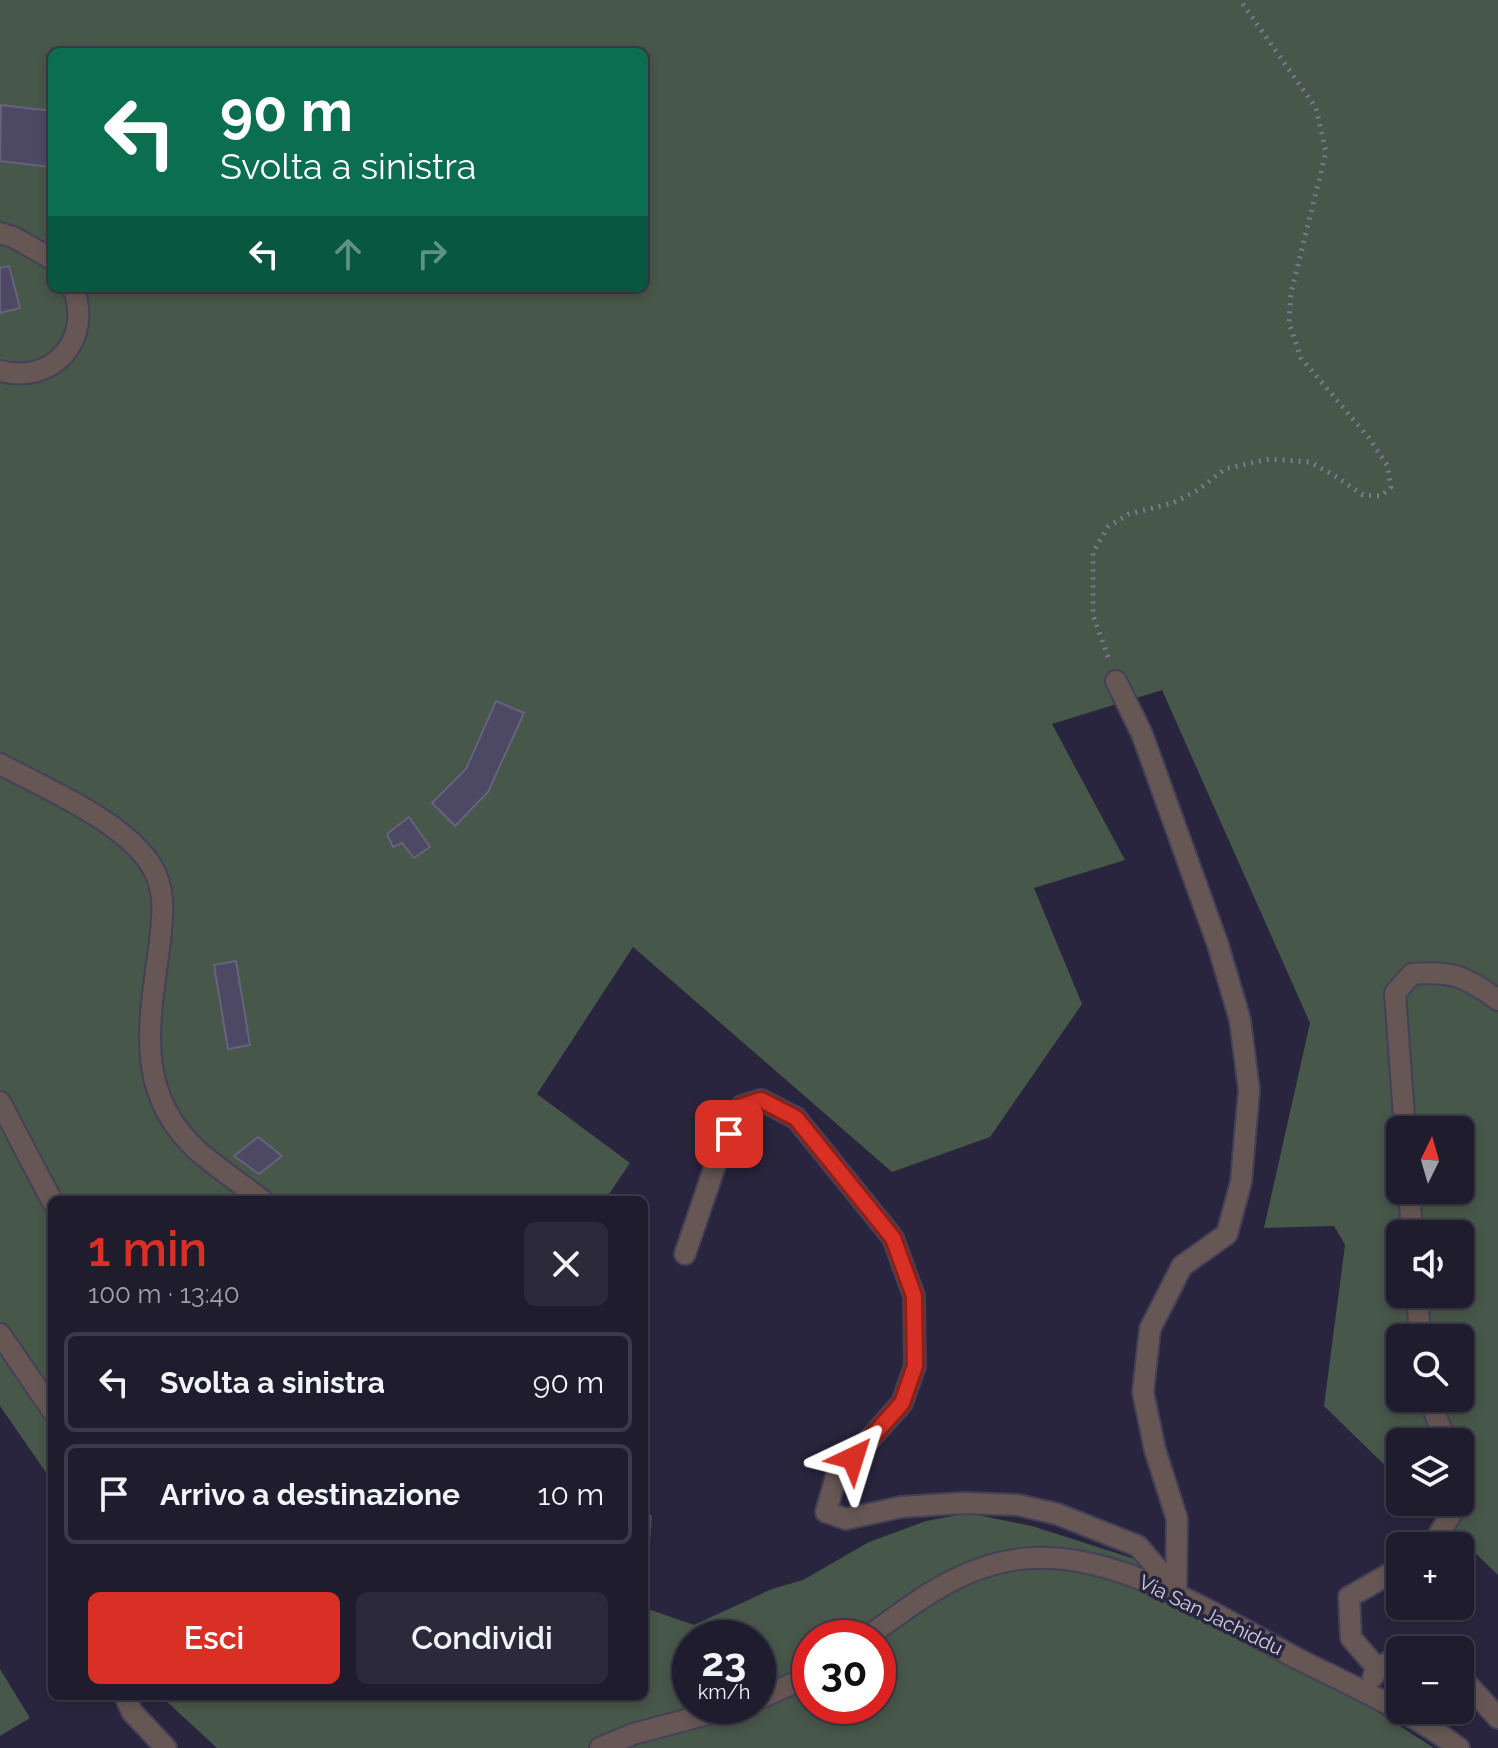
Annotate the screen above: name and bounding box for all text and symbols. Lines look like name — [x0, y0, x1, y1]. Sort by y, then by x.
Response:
text: 90 m — [220, 78, 353, 144]
icon: left — [88, 80, 192, 184]
text: Svolta a sinistra — [220, 145, 476, 187]
icon: left — [242, 232, 286, 276]
icon: ahead — [326, 232, 370, 276]
icon: right — [410, 232, 454, 276]
pin — [695, 1100, 763, 1168]
icon: arrive — [707, 1112, 751, 1156]
north arrow — [1386, 1116, 1474, 1204]
map controls — [1386, 1116, 1474, 1724]
button: sound — [1386, 1220, 1474, 1308]
text: 1 min — [88, 1221, 207, 1277]
button: close — [524, 1222, 608, 1306]
text: 100 m · 13:40 — [88, 1279, 240, 1309]
button: search — [1386, 1324, 1474, 1412]
icon: left — [92, 1360, 136, 1404]
text: Svolta a sinistra — [160, 1365, 385, 1400]
text: 90 m — [533, 1365, 604, 1400]
position arrow — [811, 1416, 895, 1500]
button: layers — [1386, 1428, 1474, 1516]
icon: arrive — [92, 1472, 136, 1516]
text: Arrivo a destinazione — [160, 1477, 460, 1512]
text: 10 m — [538, 1477, 604, 1512]
button: + — [1386, 1532, 1474, 1620]
street label: Via San Jachiddu — [1135, 1570, 1287, 1660]
button: Esci — [88, 1592, 340, 1684]
button: Condividi — [356, 1592, 608, 1684]
speed limit sign: 30 — [792, 1620, 896, 1724]
button: − — [1386, 1636, 1474, 1724]
text: 23 — [702, 1638, 746, 1685]
text: km/h — [698, 1680, 750, 1704]

